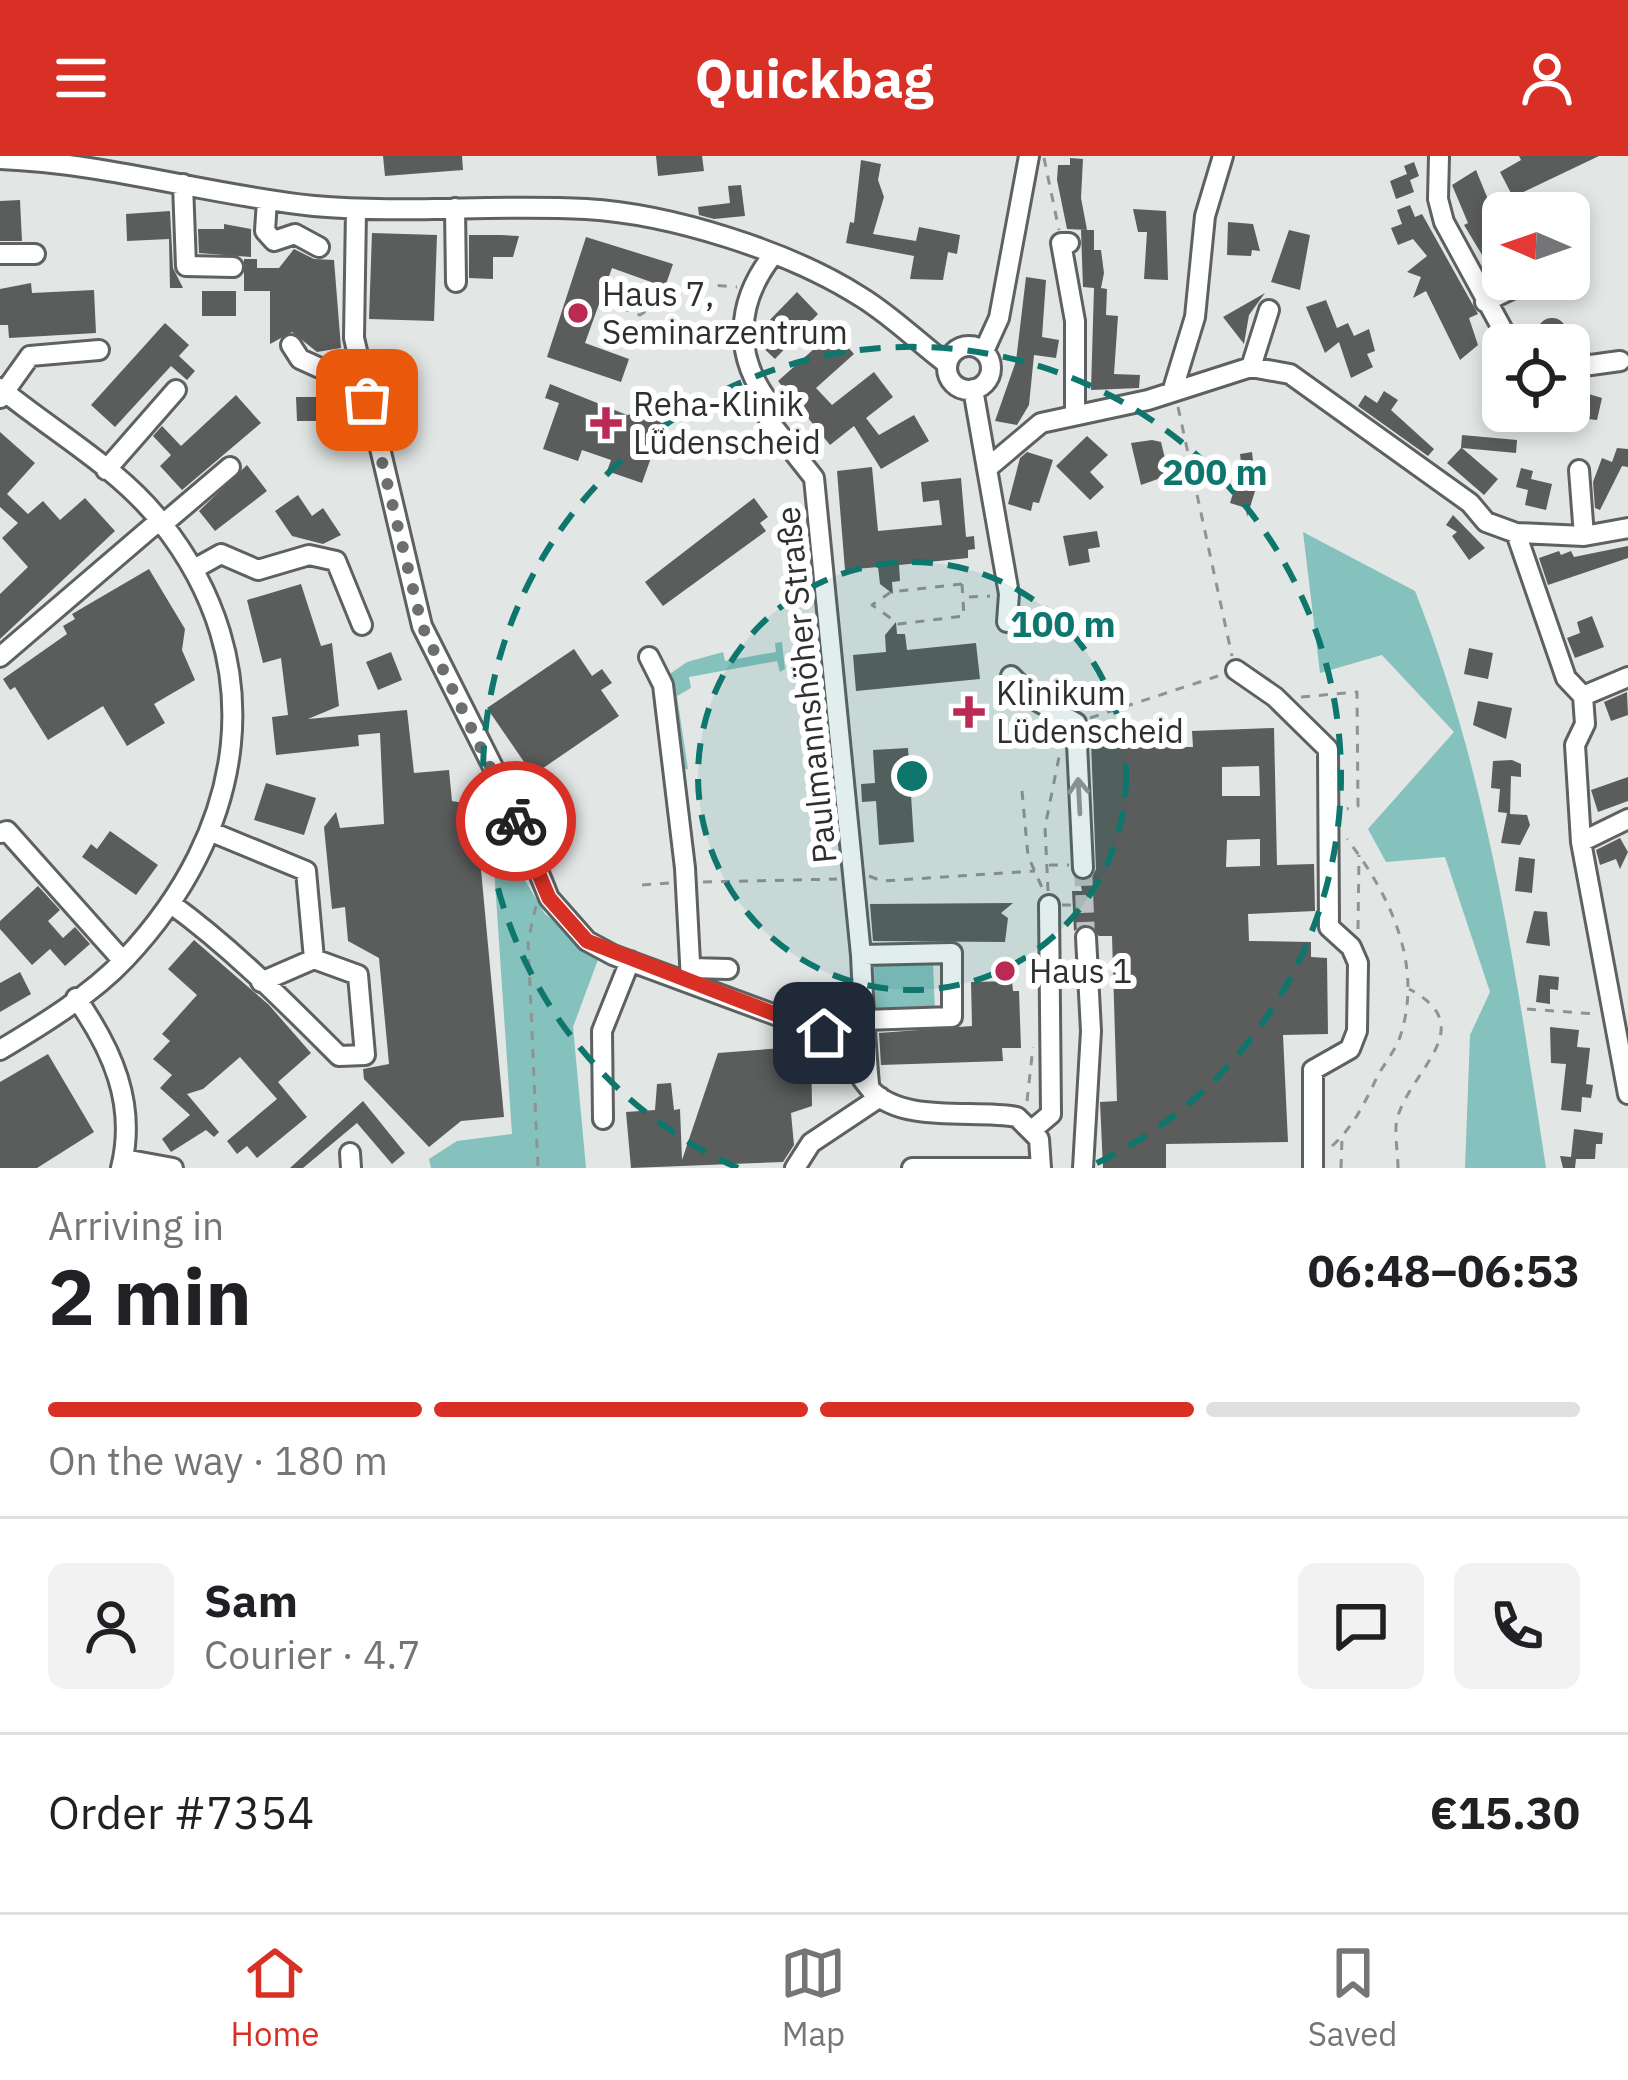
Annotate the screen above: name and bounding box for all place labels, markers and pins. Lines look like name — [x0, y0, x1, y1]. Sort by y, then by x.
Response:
place label: Haus 7, Seminarzentrum — [602, 272, 848, 353]
marker: Haus 7, Seminarzentrum — [565, 300, 591, 326]
pin — [316, 349, 418, 451]
place label: Reha-Klinik Lüdenscheid — [633, 382, 821, 463]
marker: Reha-Klinik Lüdenscheid — [590, 407, 622, 439]
place label: Klinikum Lüdenscheid — [996, 671, 1184, 752]
marker: Klinikum Lüdenscheid — [953, 696, 985, 728]
centre of rings — [891, 755, 933, 797]
place label: Haus 1 — [1029, 949, 1132, 992]
marker: Haus 1 — [992, 958, 1018, 984]
pin — [773, 982, 875, 1084]

